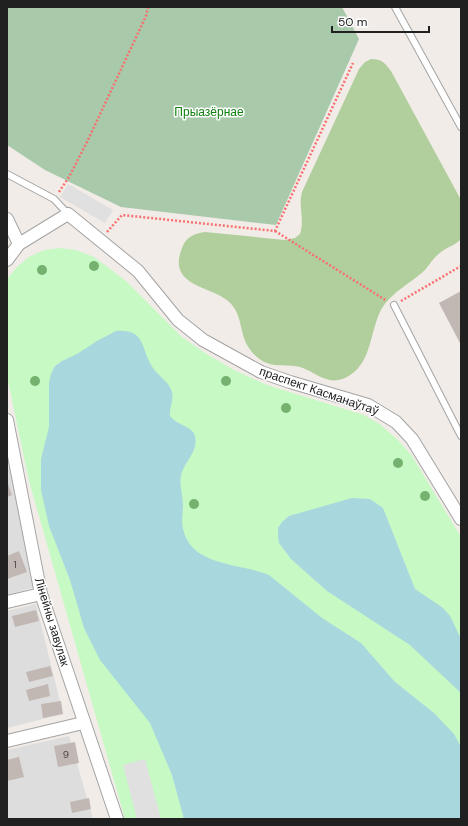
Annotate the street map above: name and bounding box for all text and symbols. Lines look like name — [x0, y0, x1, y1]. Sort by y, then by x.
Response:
scale bar — [332, 8, 429, 34]
text: 50 m — [338, 14, 367, 30]
park label: Прыазёрнае — [174, 104, 244, 120]
street label: праспект Касманаўтаў — [257, 363, 381, 419]
house number: 1 — [13, 558, 17, 571]
street label: Лінейны завулак — [31, 576, 73, 669]
house number: 9 — [63, 748, 69, 761]

